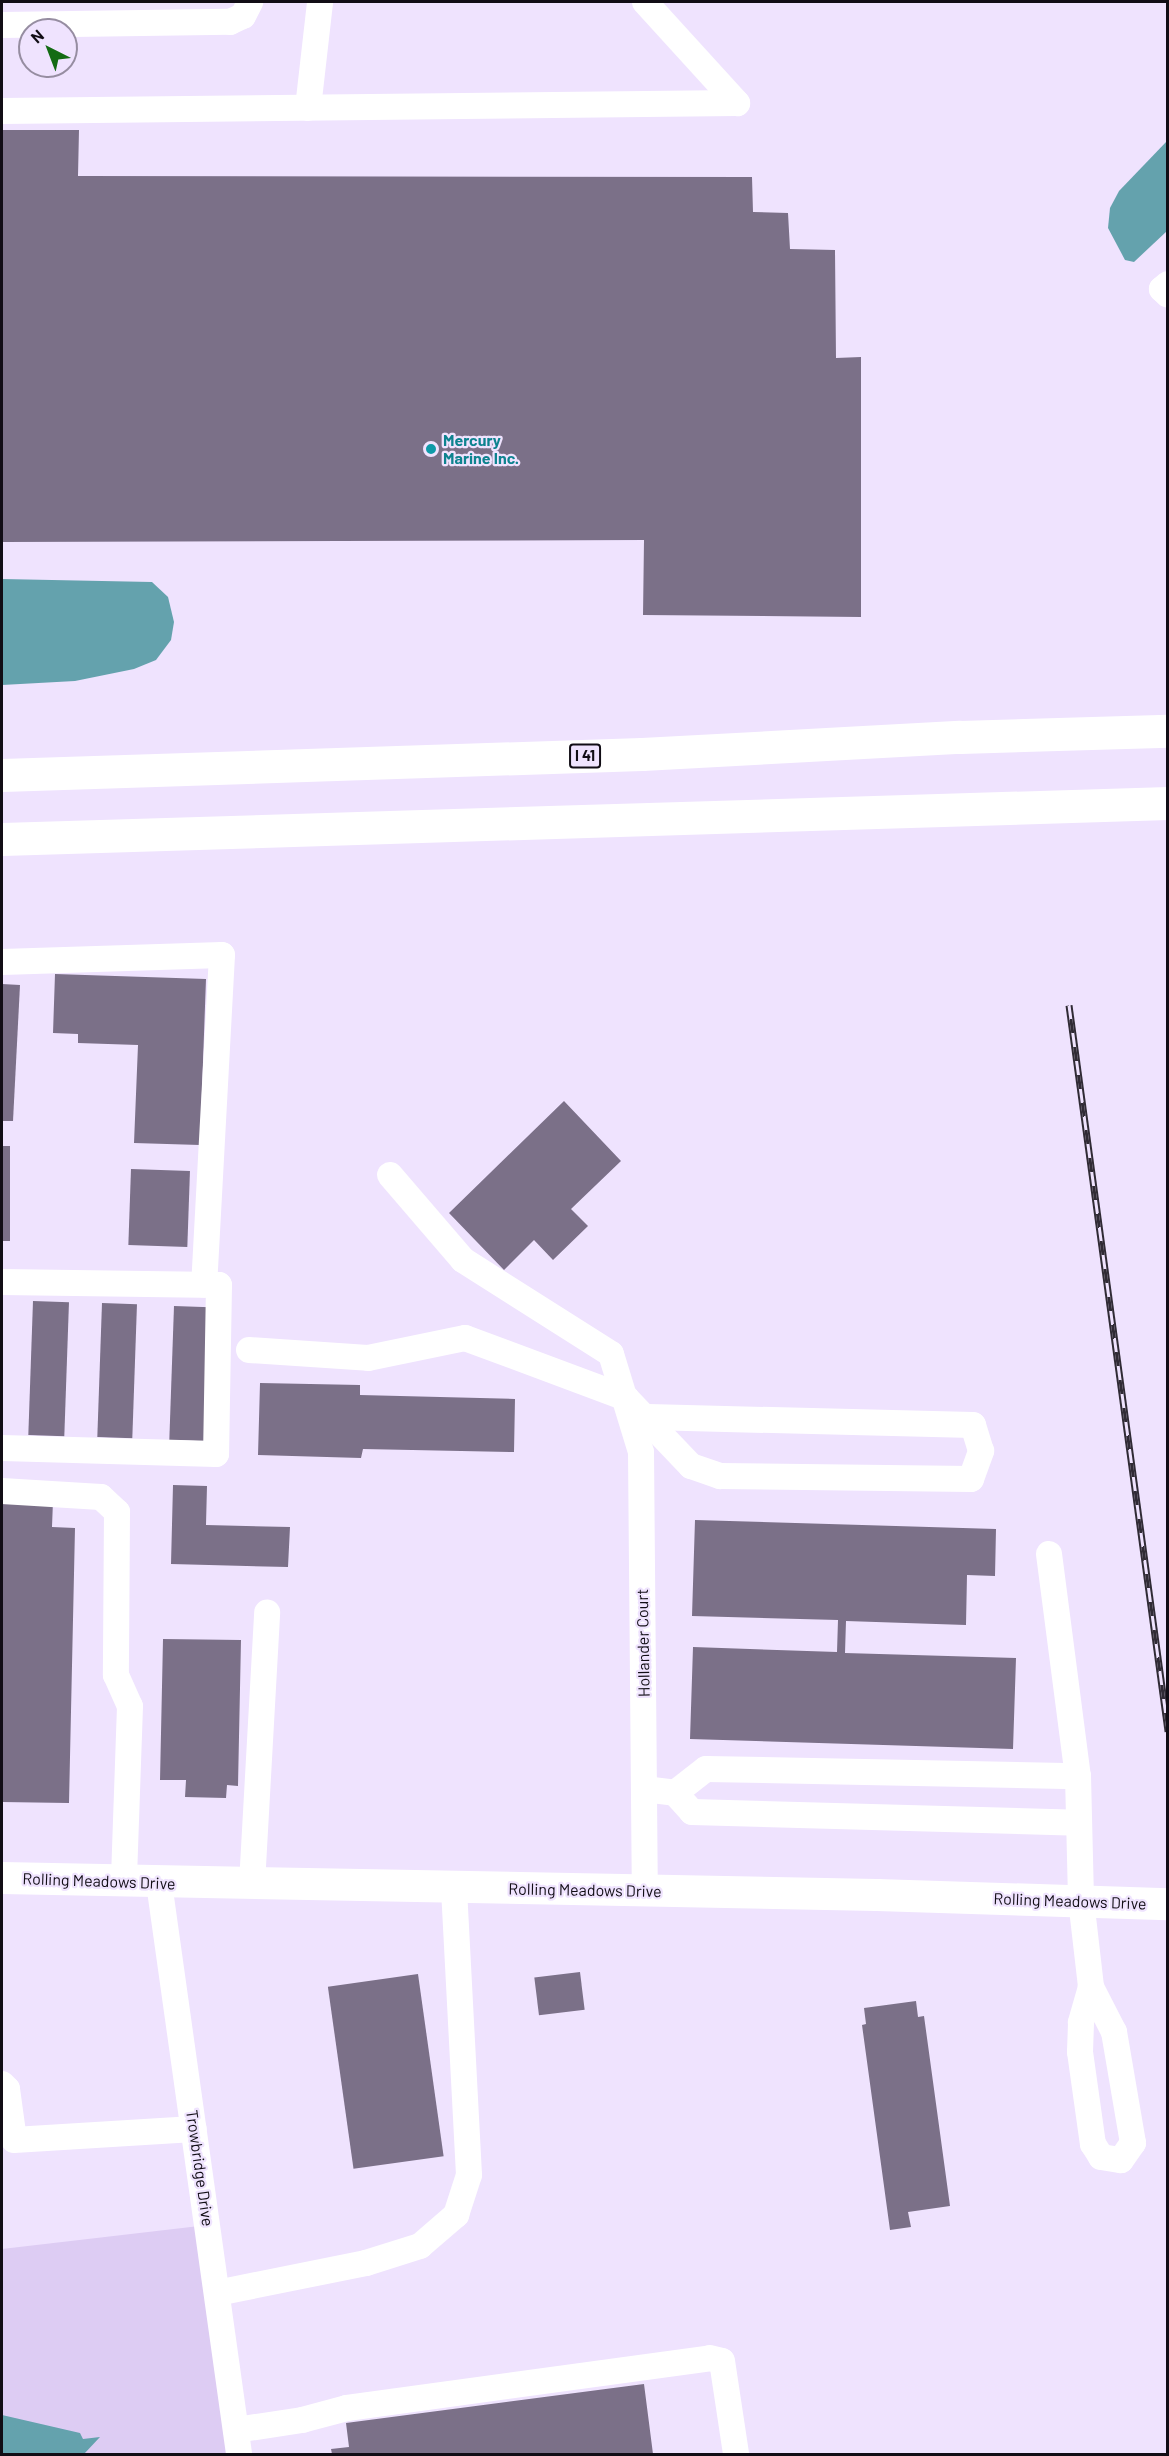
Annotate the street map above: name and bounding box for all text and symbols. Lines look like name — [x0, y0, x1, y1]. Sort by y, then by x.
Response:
north arrow — [18, 18, 78, 78]
text: N — [27, 25, 47, 46]
place label: Mercury Marine Inc. — [443, 430, 519, 468]
marker: Mercury Marine Inc. — [424, 442, 438, 456]
road number: I 41 — [568, 744, 602, 768]
street label: Hollander Court — [632, 1589, 654, 1697]
street label: Rolling Meadows Drive — [22, 1869, 176, 1893]
street label: Rolling Meadows Drive — [508, 1879, 662, 1901]
street label: Rolling Meadows Drive — [993, 1889, 1147, 1913]
street label: Trowbridge Drive — [182, 2109, 218, 2227]

